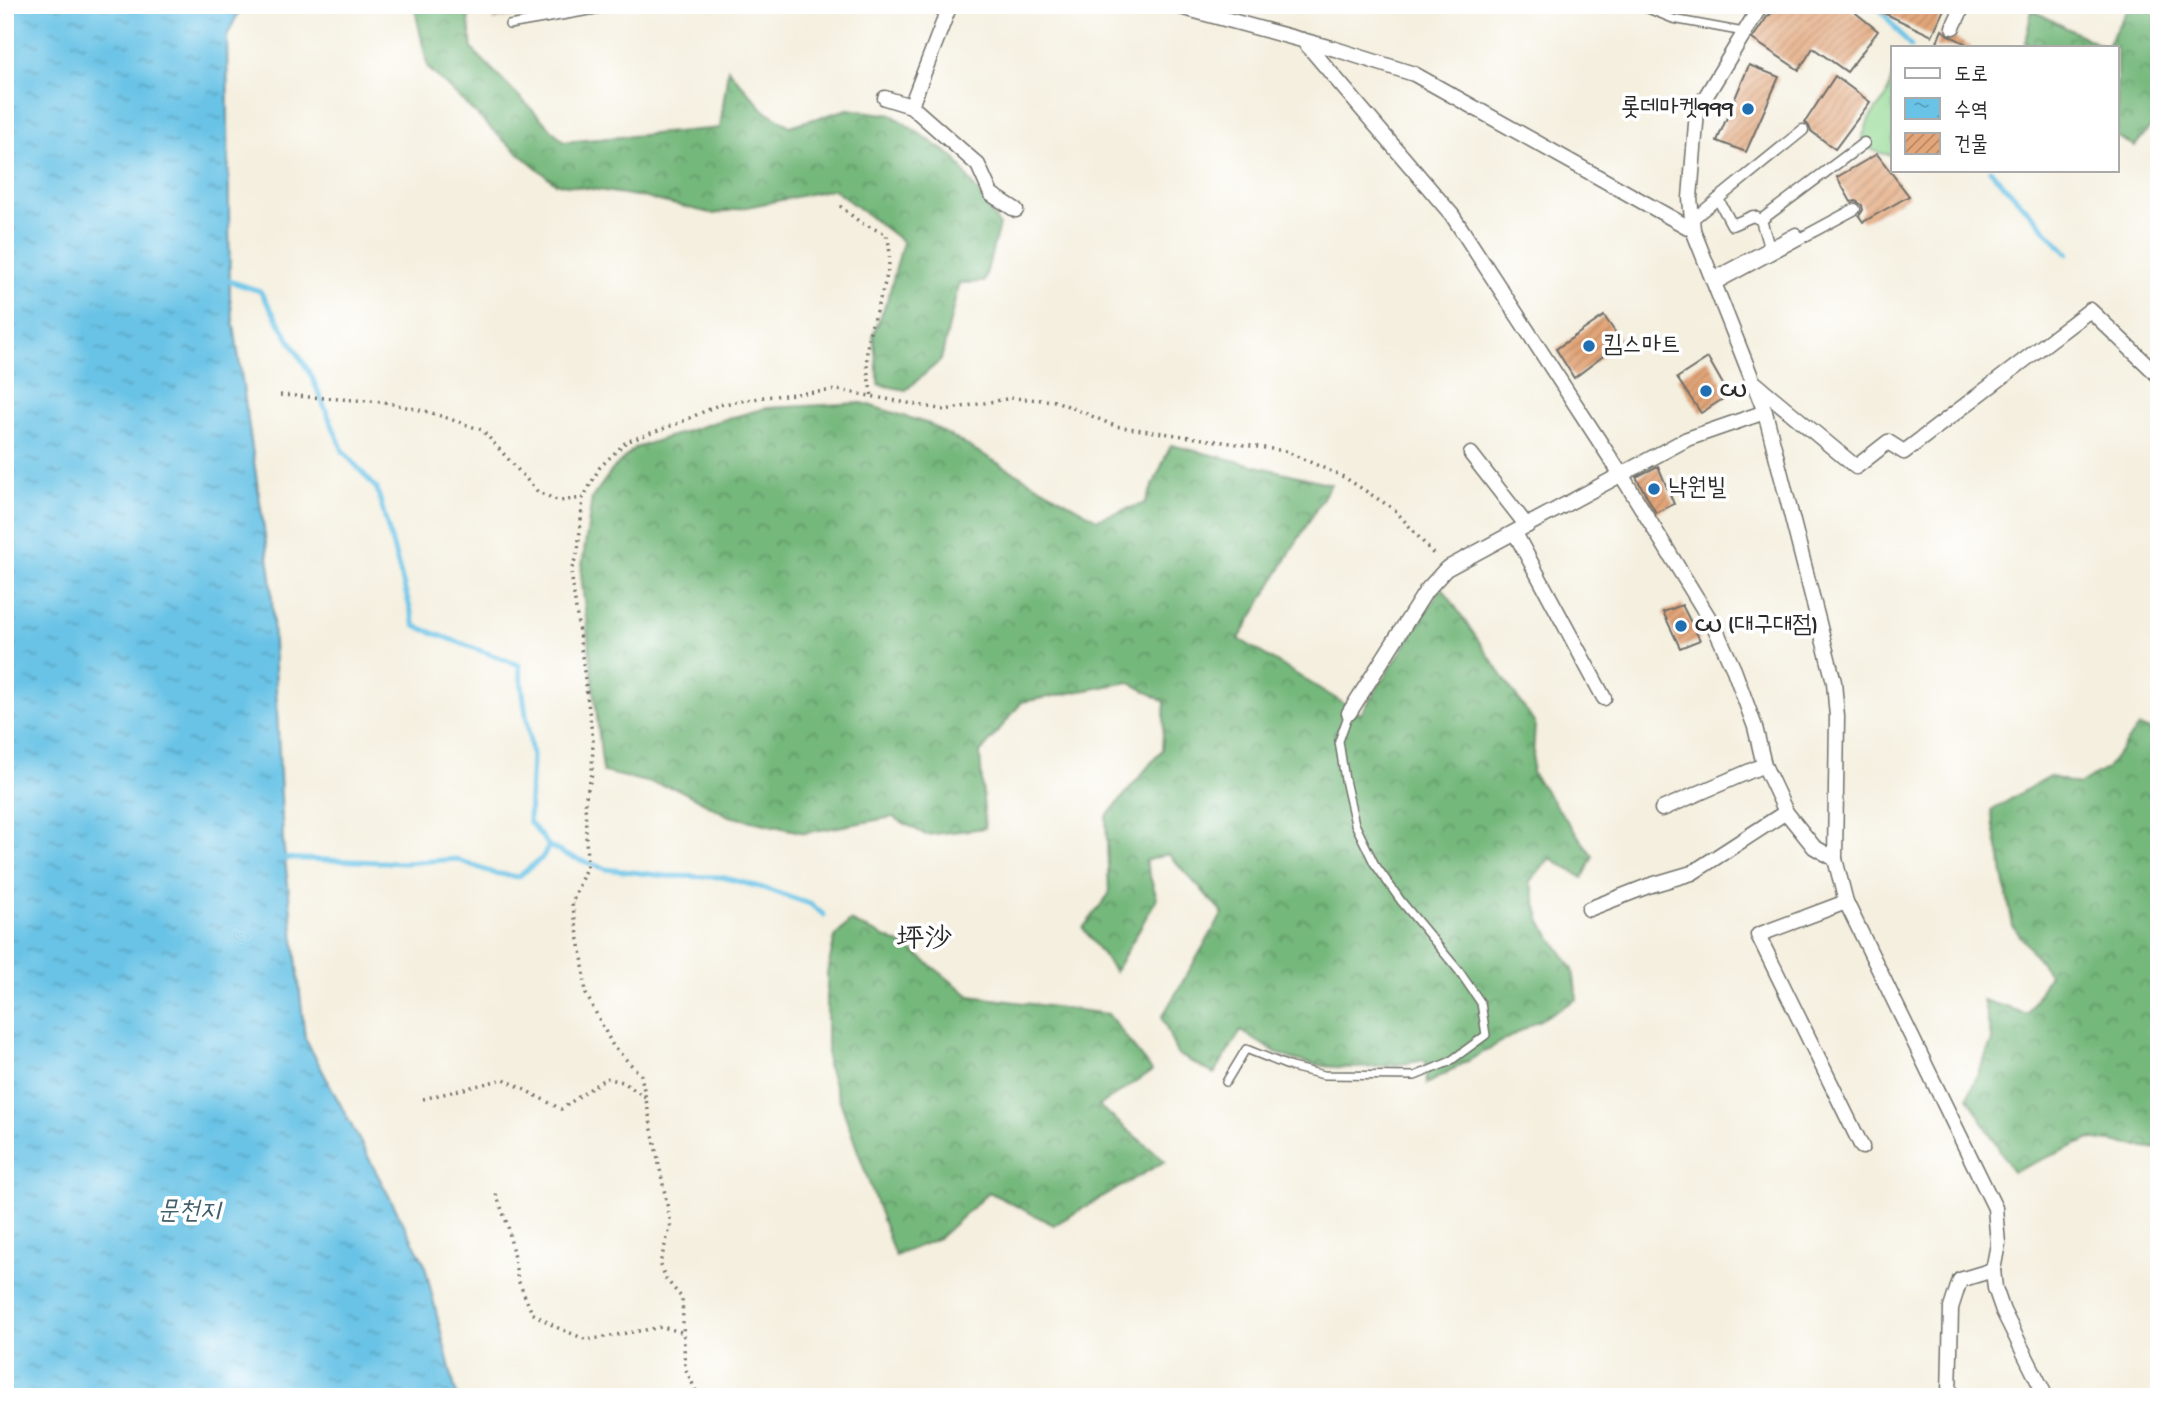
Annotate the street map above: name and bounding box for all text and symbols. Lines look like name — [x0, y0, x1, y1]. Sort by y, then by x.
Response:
legend — [1891, 46, 2118, 172]
text: 도로 — [1954, 64, 1988, 89]
place label: 롯데마켓999 — [1621, 95, 1734, 124]
text: 수역 — [1954, 100, 1988, 125]
marker: 롯데마켓999 — [1740, 101, 1756, 117]
text: 건물 — [1954, 134, 1988, 159]
place label: 킴스마트 — [1603, 332, 1680, 361]
marker: 킴스마트 — [1581, 338, 1597, 354]
place label: CU — [1720, 377, 1747, 406]
marker: CU — [1698, 383, 1714, 399]
place label: 낙원빌 — [1668, 475, 1727, 504]
marker: 낙원빌 — [1646, 481, 1662, 497]
place label: CU (대구대점) — [1695, 612, 1818, 641]
marker: CU (대구대점) — [1673, 618, 1689, 634]
district label: 坪沙 — [896, 924, 952, 958]
water label: 문천지 — [158, 1198, 223, 1229]

